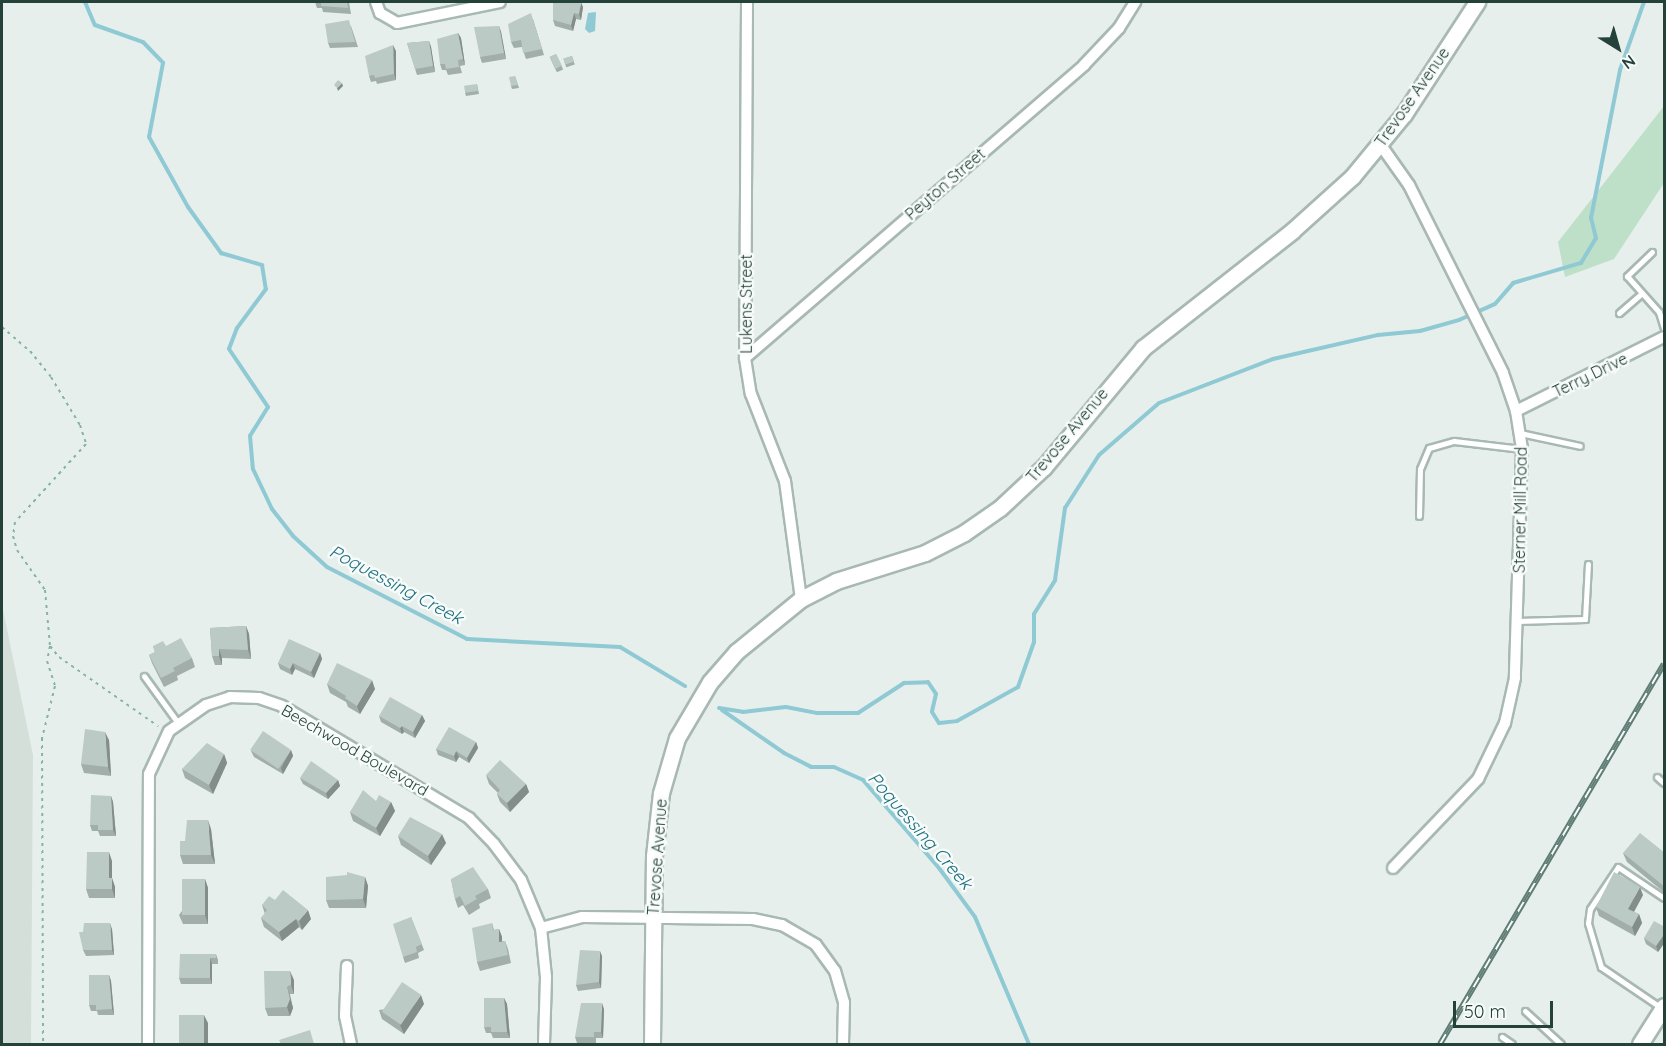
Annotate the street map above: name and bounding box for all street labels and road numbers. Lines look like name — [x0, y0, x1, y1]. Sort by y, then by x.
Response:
street label: Trevose Avenue — [1371, 44, 1453, 150]
street label: Peyton Street — [901, 144, 989, 224]
street label: Lukens Street — [736, 254, 756, 354]
street label: Terry Drive — [1549, 349, 1631, 401]
street label: Trevose Avenue — [1022, 384, 1112, 486]
street label: Sterner Mill Road — [1509, 447, 1531, 573]
street label: Beechwood Boulevard — [278, 700, 432, 800]
street label: Trevose Avenue — [643, 798, 671, 916]

